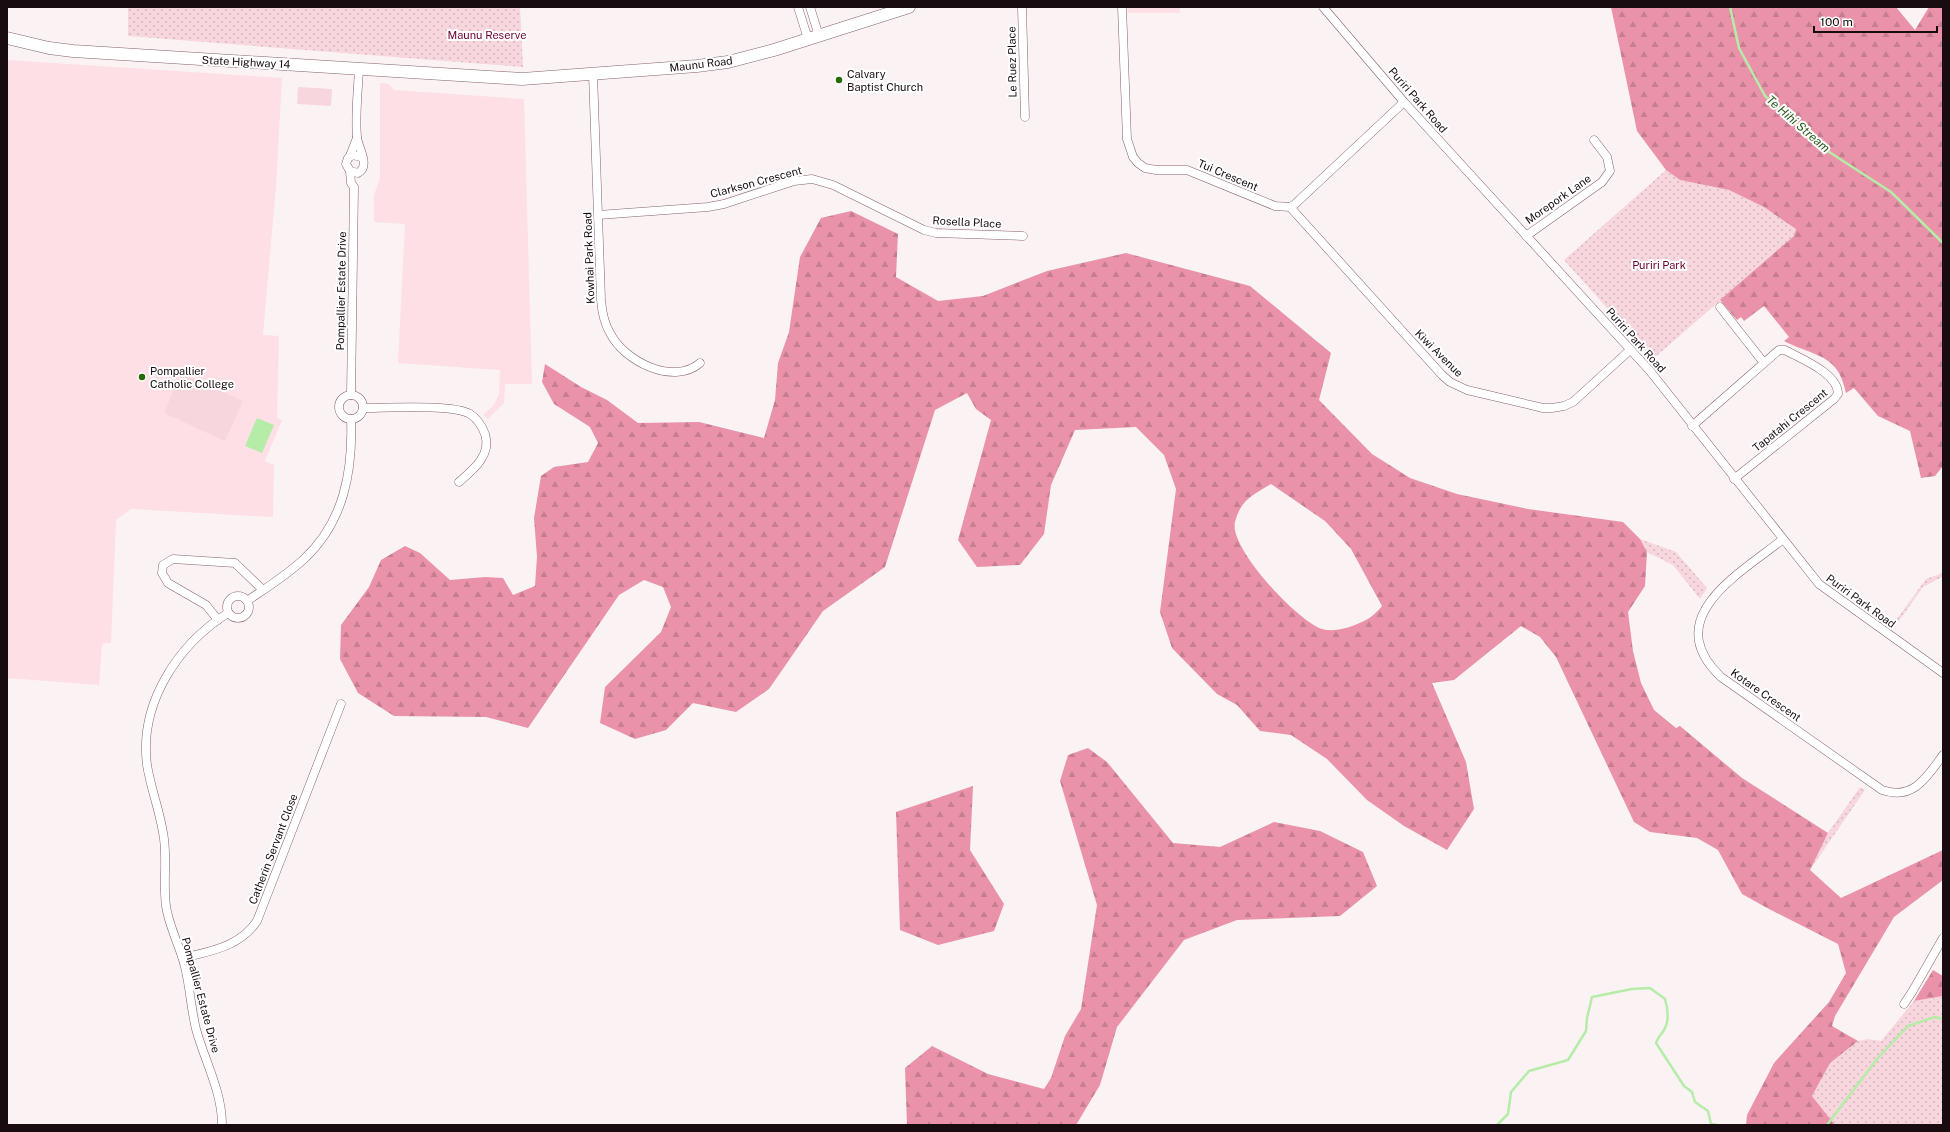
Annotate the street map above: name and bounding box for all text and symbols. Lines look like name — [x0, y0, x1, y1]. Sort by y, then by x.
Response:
scale bar — [1814, 8, 1937, 34]
text: 100 m — [1820, 15, 1853, 29]
street label: Le Ruez Place — [1005, 26, 1019, 98]
park label: Maunu Reserve — [447, 29, 527, 41]
street label: State Highway 14 — [201, 54, 291, 70]
street label: Maunu Road — [669, 54, 733, 74]
street label: Puriri Park Road — [1386, 65, 1450, 135]
place label: Calvary Baptist Church — [847, 68, 923, 93]
marker: Calvary Baptist Church — [834, 75, 844, 85]
water label: Te Hihi Stream — [1764, 93, 1833, 155]
street label: Tui Crescent — [1196, 157, 1260, 193]
street label: Clarkson Crescent — [709, 164, 803, 200]
street label: Morepork Lane — [1523, 172, 1593, 226]
street label: Kowhai Park Road — [581, 212, 597, 304]
street label: Rosella Place — [932, 214, 1002, 230]
street label: Pompallier Estate Drive — [334, 231, 348, 351]
park label: Puriri Park — [1632, 259, 1686, 271]
street label: Puriri Park Road — [1604, 305, 1668, 375]
street label: Kiwi Avenue — [1413, 327, 1465, 379]
place label: Pompallier Catholic College — [150, 365, 234, 390]
marker: Pompallier Catholic College — [137, 372, 147, 382]
street label: Tapatahi Crescent — [1750, 386, 1830, 454]
street label: Puriri Park Road — [1824, 572, 1898, 630]
street label: Kotare Crescent — [1729, 666, 1803, 724]
street label: Catherin Servant Close — [246, 792, 300, 906]
street label: Pompallier Estate Drive — [180, 936, 222, 1054]

